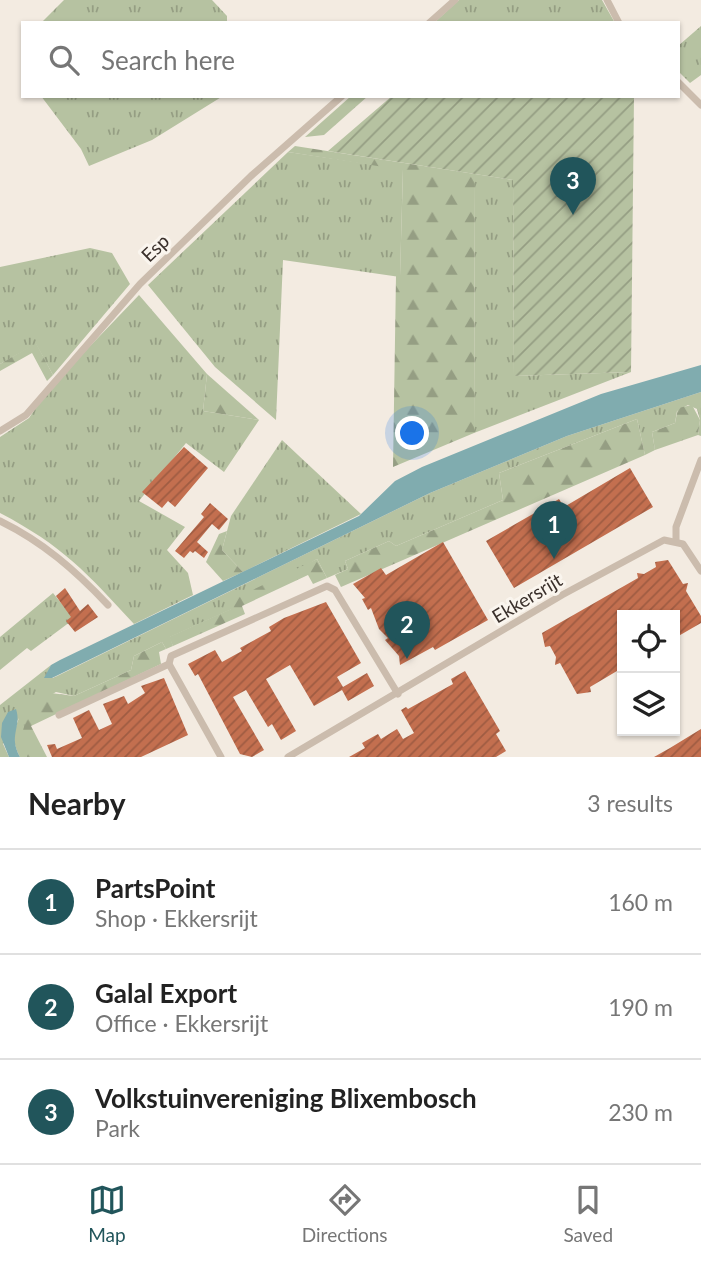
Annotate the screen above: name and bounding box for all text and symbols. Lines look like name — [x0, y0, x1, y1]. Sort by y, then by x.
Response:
search box — [21, 21, 680, 98]
icon: search — [45, 41, 83, 79]
text: Search here — [101, 44, 235, 76]
pin: 3 — [550, 157, 596, 215]
street label: Esp — [136, 229, 173, 266]
your location — [395, 416, 429, 450]
pin: 1 — [531, 501, 577, 559]
street label: Ekkersrijt — [488, 568, 566, 627]
pin: 2 — [384, 601, 430, 659]
map controls — [617, 610, 680, 736]
button: locate — [617, 610, 680, 673]
button: layers — [617, 673, 680, 736]
text: Nearby — [28, 785, 126, 821]
text: 3 results — [587, 789, 673, 817]
text: PartsPoint — [95, 872, 216, 904]
text: 1 — [44, 888, 58, 916]
text: 160 m — [608, 888, 673, 916]
text: Shop · Ekkersrijt — [95, 904, 258, 932]
text: Galal Export — [95, 977, 237, 1009]
text: 2 — [44, 993, 58, 1021]
text: 190 m — [608, 993, 673, 1021]
text: Office · Ekkersrijt — [95, 1009, 268, 1037]
text: Volkstuinvereniging Blixembosch — [95, 1082, 477, 1114]
text: 3 — [44, 1098, 58, 1126]
text: 230 m — [608, 1098, 673, 1126]
text: Park — [95, 1114, 140, 1142]
tab: Map — [88, 1181, 126, 1246]
tab: Directions — [302, 1181, 388, 1246]
tab: Saved — [563, 1181, 613, 1246]

